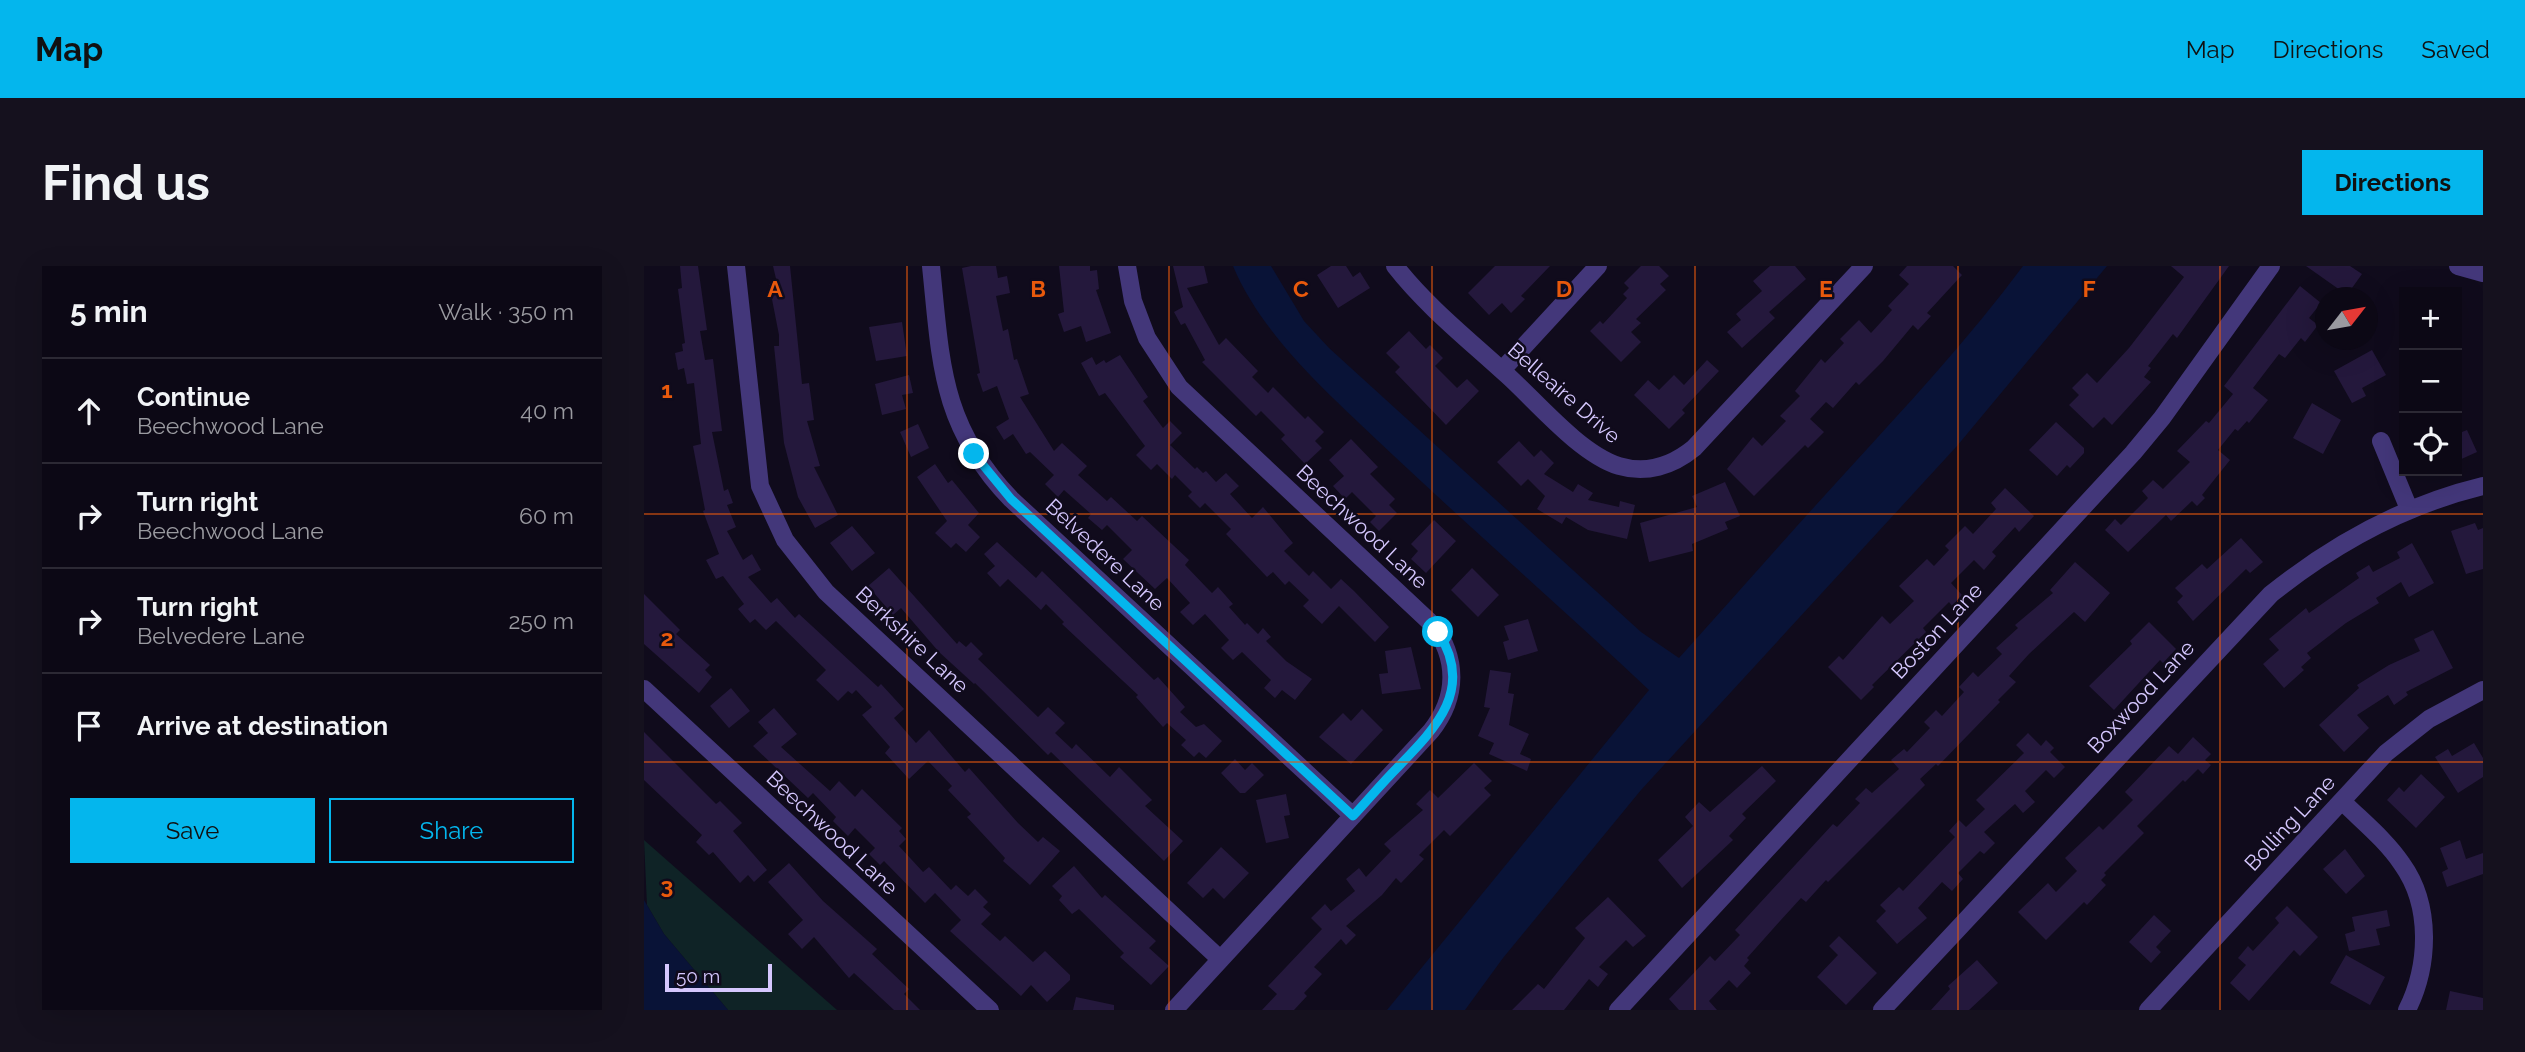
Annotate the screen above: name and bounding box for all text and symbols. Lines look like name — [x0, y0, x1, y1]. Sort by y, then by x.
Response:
text: Map — [35, 30, 103, 69]
text: Map — [2186, 35, 2235, 64]
text: Directions — [2273, 35, 2383, 64]
text: Saved — [2421, 35, 2490, 64]
button: Directions — [2302, 150, 2483, 215]
text: Find us — [42, 154, 210, 211]
text: A — [767, 275, 783, 302]
text: B — [1030, 275, 1046, 302]
text: C — [1293, 275, 1309, 302]
text: D — [1556, 275, 1572, 302]
text: E — [1819, 275, 1833, 302]
text: F — [2082, 275, 2096, 302]
north arrow — [2315, 287, 2378, 350]
map controls — [2399, 287, 2462, 476]
button: + — [2399, 287, 2462, 350]
text: 5 min — [70, 294, 148, 329]
text: Walk · 350 m — [438, 298, 574, 325]
street label: Belleaire Drive — [1503, 337, 1626, 448]
button: − — [2399, 350, 2462, 413]
text: 1 — [661, 376, 673, 403]
text: Continue — [137, 382, 250, 412]
icon: ahead — [70, 392, 108, 430]
text: 40 m — [520, 397, 574, 424]
text: Beechwood Lane — [137, 412, 324, 439]
button: locate — [2399, 413, 2462, 476]
route end — [958, 438, 989, 469]
street label: Beechwood Lane — [1291, 459, 1433, 594]
text: Turn right — [137, 487, 258, 517]
street label: Belvedere Lane — [1041, 493, 1170, 616]
icon: right — [70, 497, 108, 535]
text: 60 m — [519, 502, 574, 529]
text: Beechwood Lane — [137, 517, 324, 544]
street label: Boston Lane — [1886, 578, 1987, 684]
street label: Berkshire Lane — [851, 581, 974, 698]
text: Turn right — [137, 592, 258, 622]
icon: right — [70, 602, 108, 640]
text: 250 m — [508, 607, 574, 634]
route start — [1422, 616, 1453, 647]
text: Belvedere Lane — [137, 622, 305, 649]
text: 2 — [661, 624, 673, 651]
street label: Boxwood Lane — [2082, 635, 2199, 758]
icon: arrive — [70, 707, 108, 745]
text: Arrive at destination — [137, 711, 388, 741]
street label: Beechwood Lane — [761, 765, 903, 900]
street label: Bolling Lane — [2239, 770, 2340, 876]
button: Save — [70, 798, 315, 863]
button: Share — [329, 798, 574, 863]
text: 3 — [661, 872, 673, 899]
scale bar — [665, 961, 772, 993]
text: 50 m — [676, 965, 720, 987]

